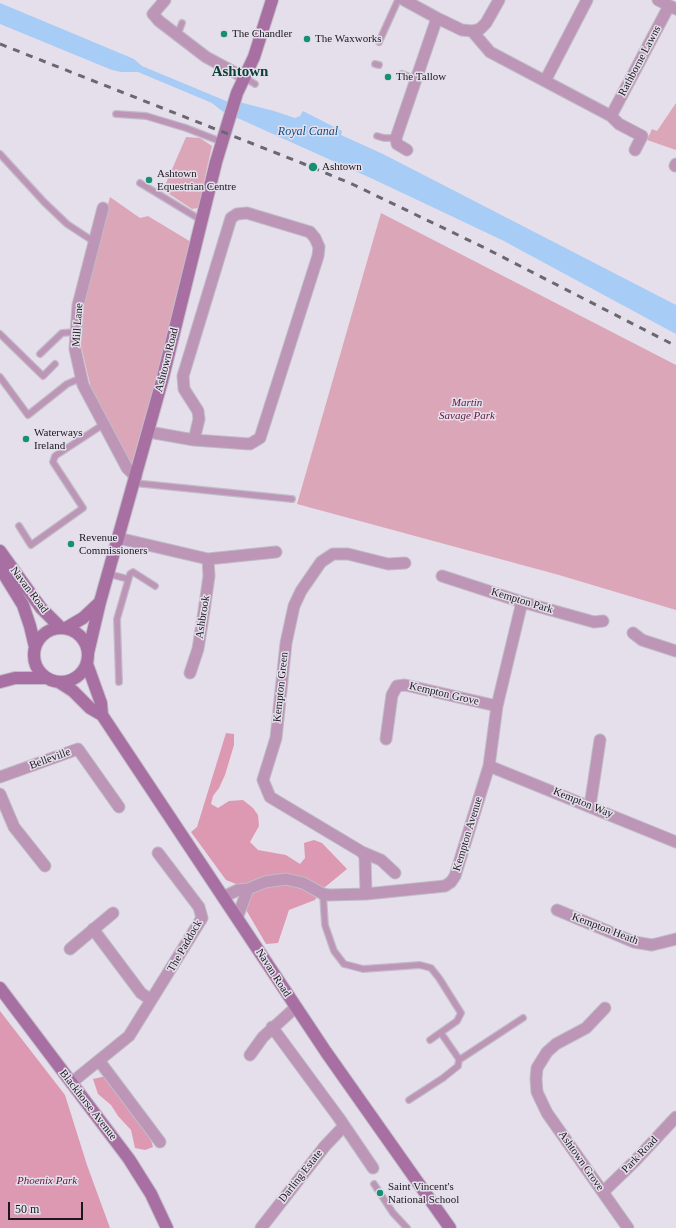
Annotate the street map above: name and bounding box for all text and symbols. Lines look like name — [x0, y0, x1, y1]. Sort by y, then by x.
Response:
street label: Rathborne Lawns — [616, 24, 664, 98]
place label: The Chandler — [232, 27, 292, 41]
marker: The Chandler — [219, 29, 229, 39]
place label: The Waxworks — [315, 32, 382, 46]
marker: The Waxworks — [302, 34, 312, 44]
district label: Ashtown — [212, 63, 268, 81]
place label: The Tallow — [396, 70, 446, 84]
marker: The Tallow — [383, 72, 393, 82]
water label: Royal Canal — [278, 125, 338, 139]
place label: Ashtown — [322, 160, 362, 174]
marker: Ashtown — [307, 161, 319, 173]
place label: Ashtown Equestrian Centre — [157, 167, 236, 193]
marker: Ashtown Equestrian Centre — [144, 175, 154, 185]
street label: Mill Lane — [70, 303, 86, 347]
street label: Ashtown Road — [153, 327, 181, 393]
park label: Martin Savage Park — [439, 396, 495, 422]
place label: Waterways Ireland — [34, 426, 83, 452]
marker: Waterways Ireland — [21, 434, 31, 444]
place label: Revenue Commissioners — [79, 531, 147, 557]
marker: Revenue Commissioners — [66, 539, 76, 549]
street label: Navan Road — [7, 564, 51, 616]
street label: Kempton Park — [490, 585, 554, 617]
street label: Ashbrook — [193, 595, 213, 639]
street label: Kempton Green — [271, 651, 291, 723]
street label: Kempton Grove — [408, 680, 480, 708]
street label: Belleville — [28, 745, 72, 773]
street label: Kempton Way — [551, 785, 615, 821]
street label: Kempton Avenue — [450, 795, 486, 873]
street label: Kempton Heath — [570, 910, 640, 948]
street label: The Paddock — [165, 918, 205, 974]
street label: Navan Road — [253, 946, 293, 1000]
street label: Blackhorse Avenue — [56, 1067, 120, 1143]
street label: Ashtown Grove — [556, 1129, 606, 1193]
street label: Park Road — [619, 1134, 661, 1176]
street label: Darling Estate — [276, 1147, 326, 1205]
park label: Phoenix Park — [17, 1174, 77, 1188]
place label: Saint Vincent's National School — [388, 1180, 459, 1206]
marker: Saint Vincent's National School — [375, 1188, 385, 1198]
scale bar — [10, 1194, 85, 1220]
text: 50 m — [15, 1202, 39, 1216]

